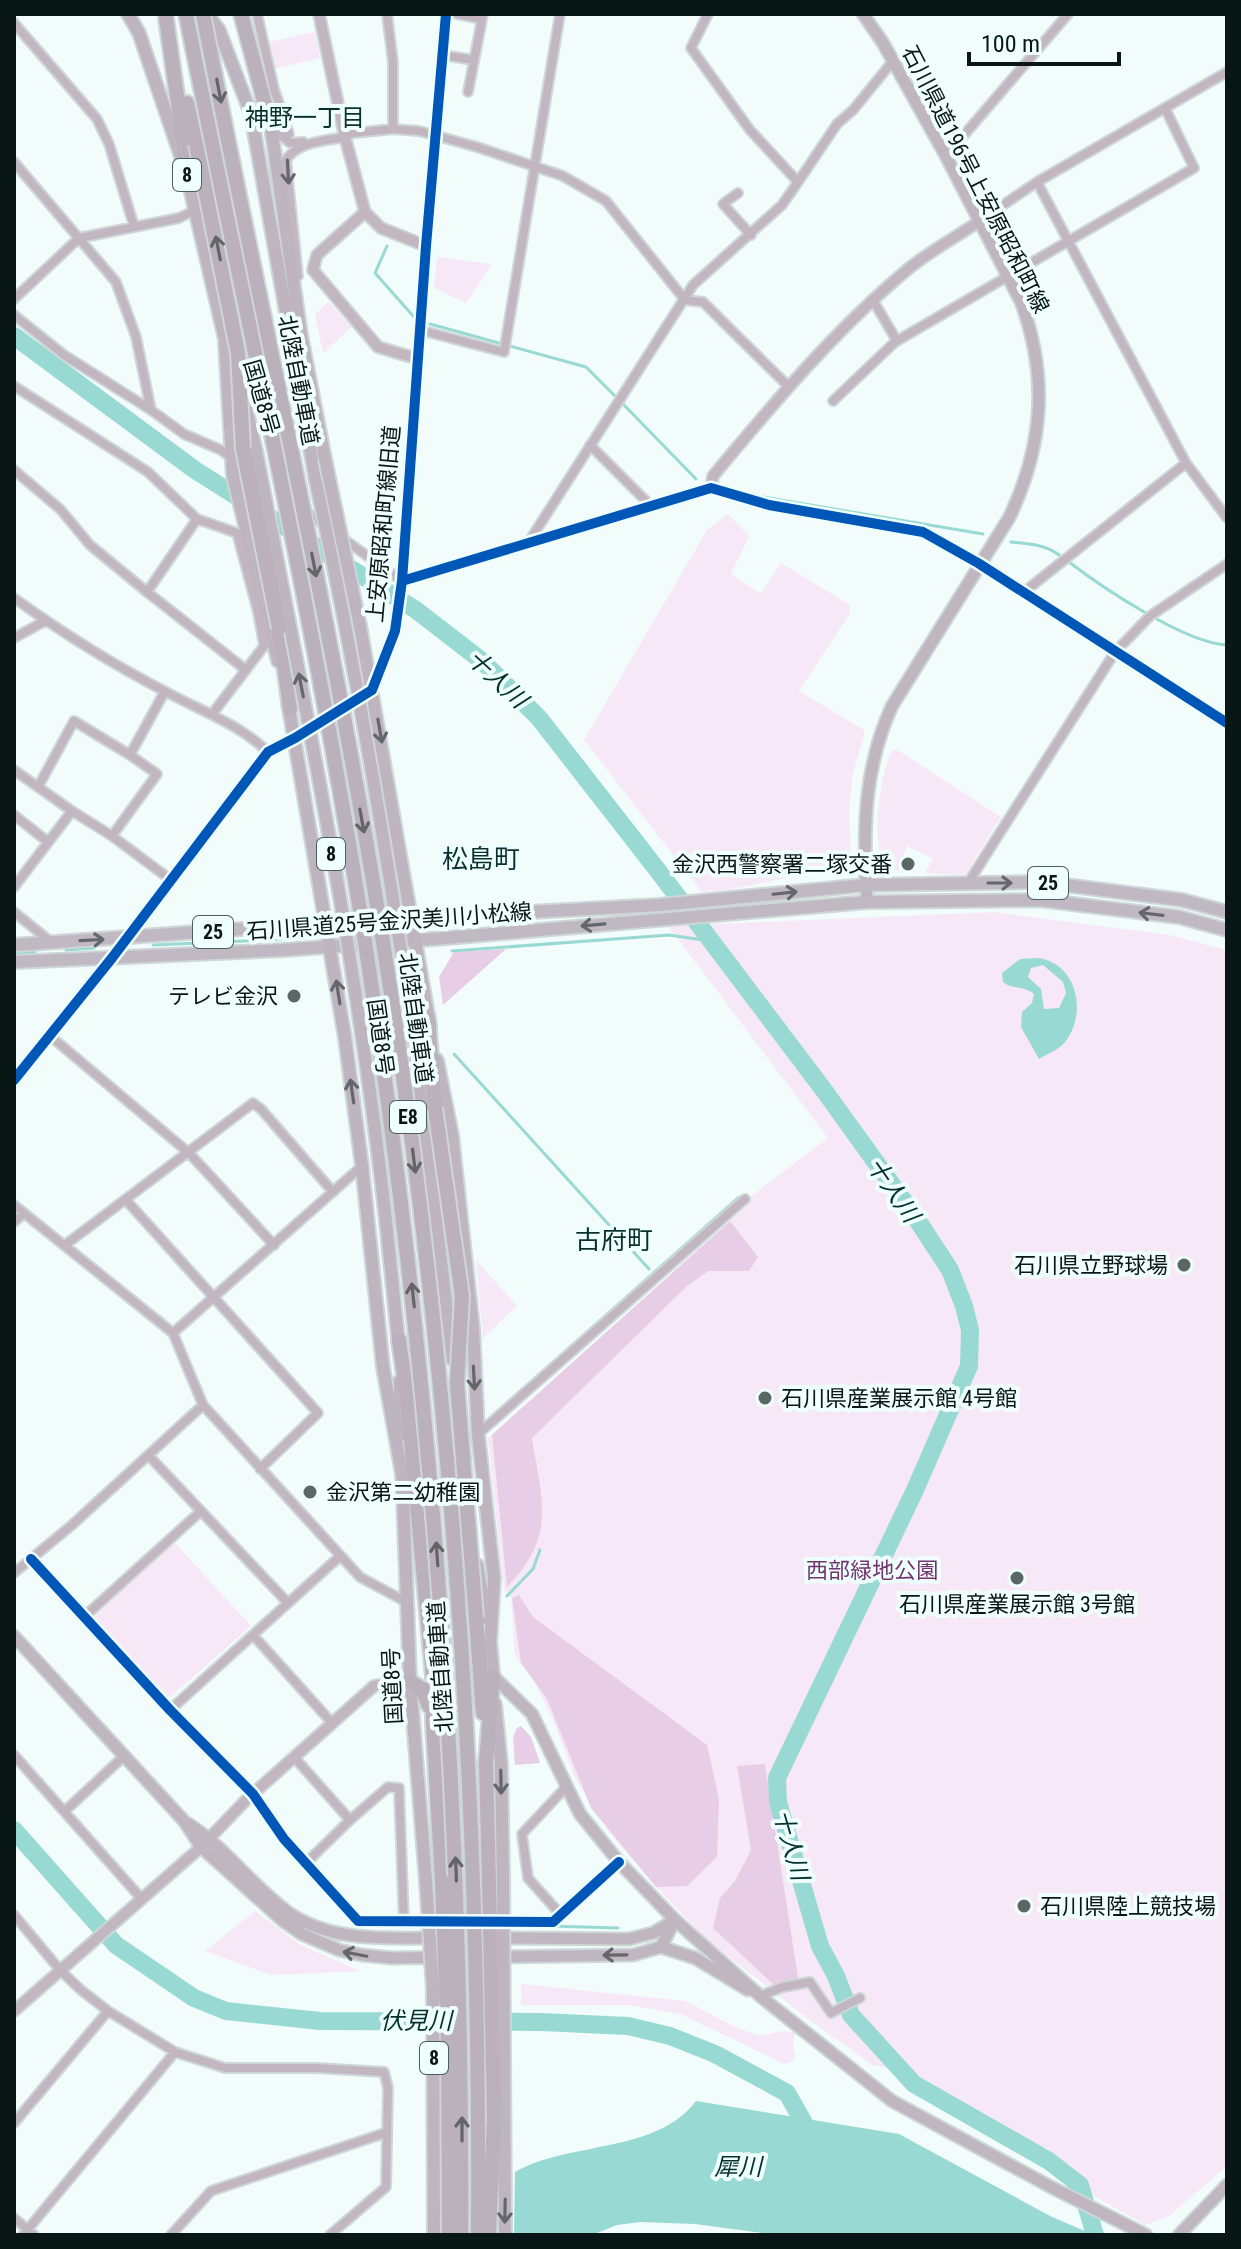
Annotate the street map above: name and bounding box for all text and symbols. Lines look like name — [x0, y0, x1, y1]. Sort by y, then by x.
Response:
scale bar — [969, 16, 1119, 66]
text: 100 m — [981, 30, 1040, 58]
street label: 石川県道196号上安原昭和町線 — [897, 41, 1054, 317]
one-way arrow — [212, 77, 227, 103]
district label: 神野一丁目 — [245, 104, 365, 132]
one-way arrow — [281, 158, 296, 184]
road number: 8 — [173, 159, 201, 191]
one-way arrow — [210, 235, 225, 261]
street label: 北陸自動車道 — [274, 313, 323, 447]
street label: 国道8号 — [239, 357, 284, 438]
street label: 上安原昭和町線旧道 — [362, 424, 405, 624]
one-way arrow — [307, 552, 322, 577]
water label: 十人川 — [461, 644, 535, 716]
one-way arrow — [293, 673, 308, 698]
one-way arrow — [374, 717, 389, 743]
one-way arrow — [355, 807, 370, 833]
road number: 8 — [317, 838, 345, 870]
district label: 松島町 — [442, 844, 520, 874]
place label: 金沢西警察署二塚交番 — [672, 852, 892, 877]
marker: 金沢西警察署二塚交番 — [899, 855, 917, 873]
road number: 25 — [1028, 867, 1068, 899]
one-way arrow — [986, 875, 1013, 890]
one-way arrow — [771, 885, 798, 900]
street label: 石川県道25号金沢美川小松線 — [246, 899, 532, 944]
one-way arrow — [1139, 906, 1164, 921]
road number: 25 — [193, 916, 233, 948]
one-way arrow — [580, 917, 607, 932]
one-way arrow — [78, 933, 105, 948]
street label: 北陸自動車道 — [394, 951, 437, 1085]
one-way arrow — [330, 979, 345, 1005]
place label: テレビ金沢 — [168, 984, 278, 1009]
marker: テレビ金沢 — [285, 987, 303, 1005]
street label: 国道8号 — [363, 997, 398, 1077]
one-way arrow — [345, 1079, 360, 1105]
road number: E8 — [390, 1101, 426, 1133]
one-way arrow — [407, 1147, 422, 1173]
water label: 十人川 — [861, 1152, 927, 1230]
district label: 古府町 — [575, 1225, 653, 1255]
place label: 石川県立野球場 — [1014, 1253, 1168, 1278]
marker: 石川県立野球場 — [1175, 1256, 1193, 1274]
one-way arrow — [406, 1282, 421, 1309]
one-way arrow — [467, 1364, 482, 1391]
place label: 石川県産業展示館 4号館 — [781, 1386, 1017, 1411]
marker: 石川県産業展示館 4号館 — [756, 1389, 774, 1407]
place label: 金沢第二幼稚園 — [326, 1480, 480, 1505]
marker: 金沢第二幼稚園 — [301, 1483, 319, 1501]
one-way arrow — [429, 1541, 444, 1568]
park label: 西部緑地公園 — [806, 1558, 938, 1583]
marker: 石川県産業展示館 3号館 — [1008, 1569, 1026, 1587]
place label: 石川県産業展示館 3号館 — [899, 1592, 1135, 1617]
street label: 北陸自動車道 — [423, 1600, 458, 1734]
street label: 国道8号 — [378, 1647, 407, 1725]
one-way arrow — [494, 1768, 509, 1795]
water label: 十人川 — [768, 1807, 815, 1886]
one-way arrow — [449, 1856, 464, 1883]
place label: 石川県陸上競技場 — [1040, 1894, 1216, 1919]
marker: 石川県陸上競技場 — [1015, 1897, 1033, 1915]
one-way arrow — [343, 1945, 369, 1960]
one-way arrow — [602, 1947, 629, 1963]
water label: 伏見川 — [380, 2007, 455, 2035]
road number: 8 — [420, 2042, 448, 2074]
one-way arrow — [454, 2116, 470, 2143]
water label: 犀川 — [714, 2153, 765, 2181]
one-way arrow — [498, 2197, 513, 2224]

